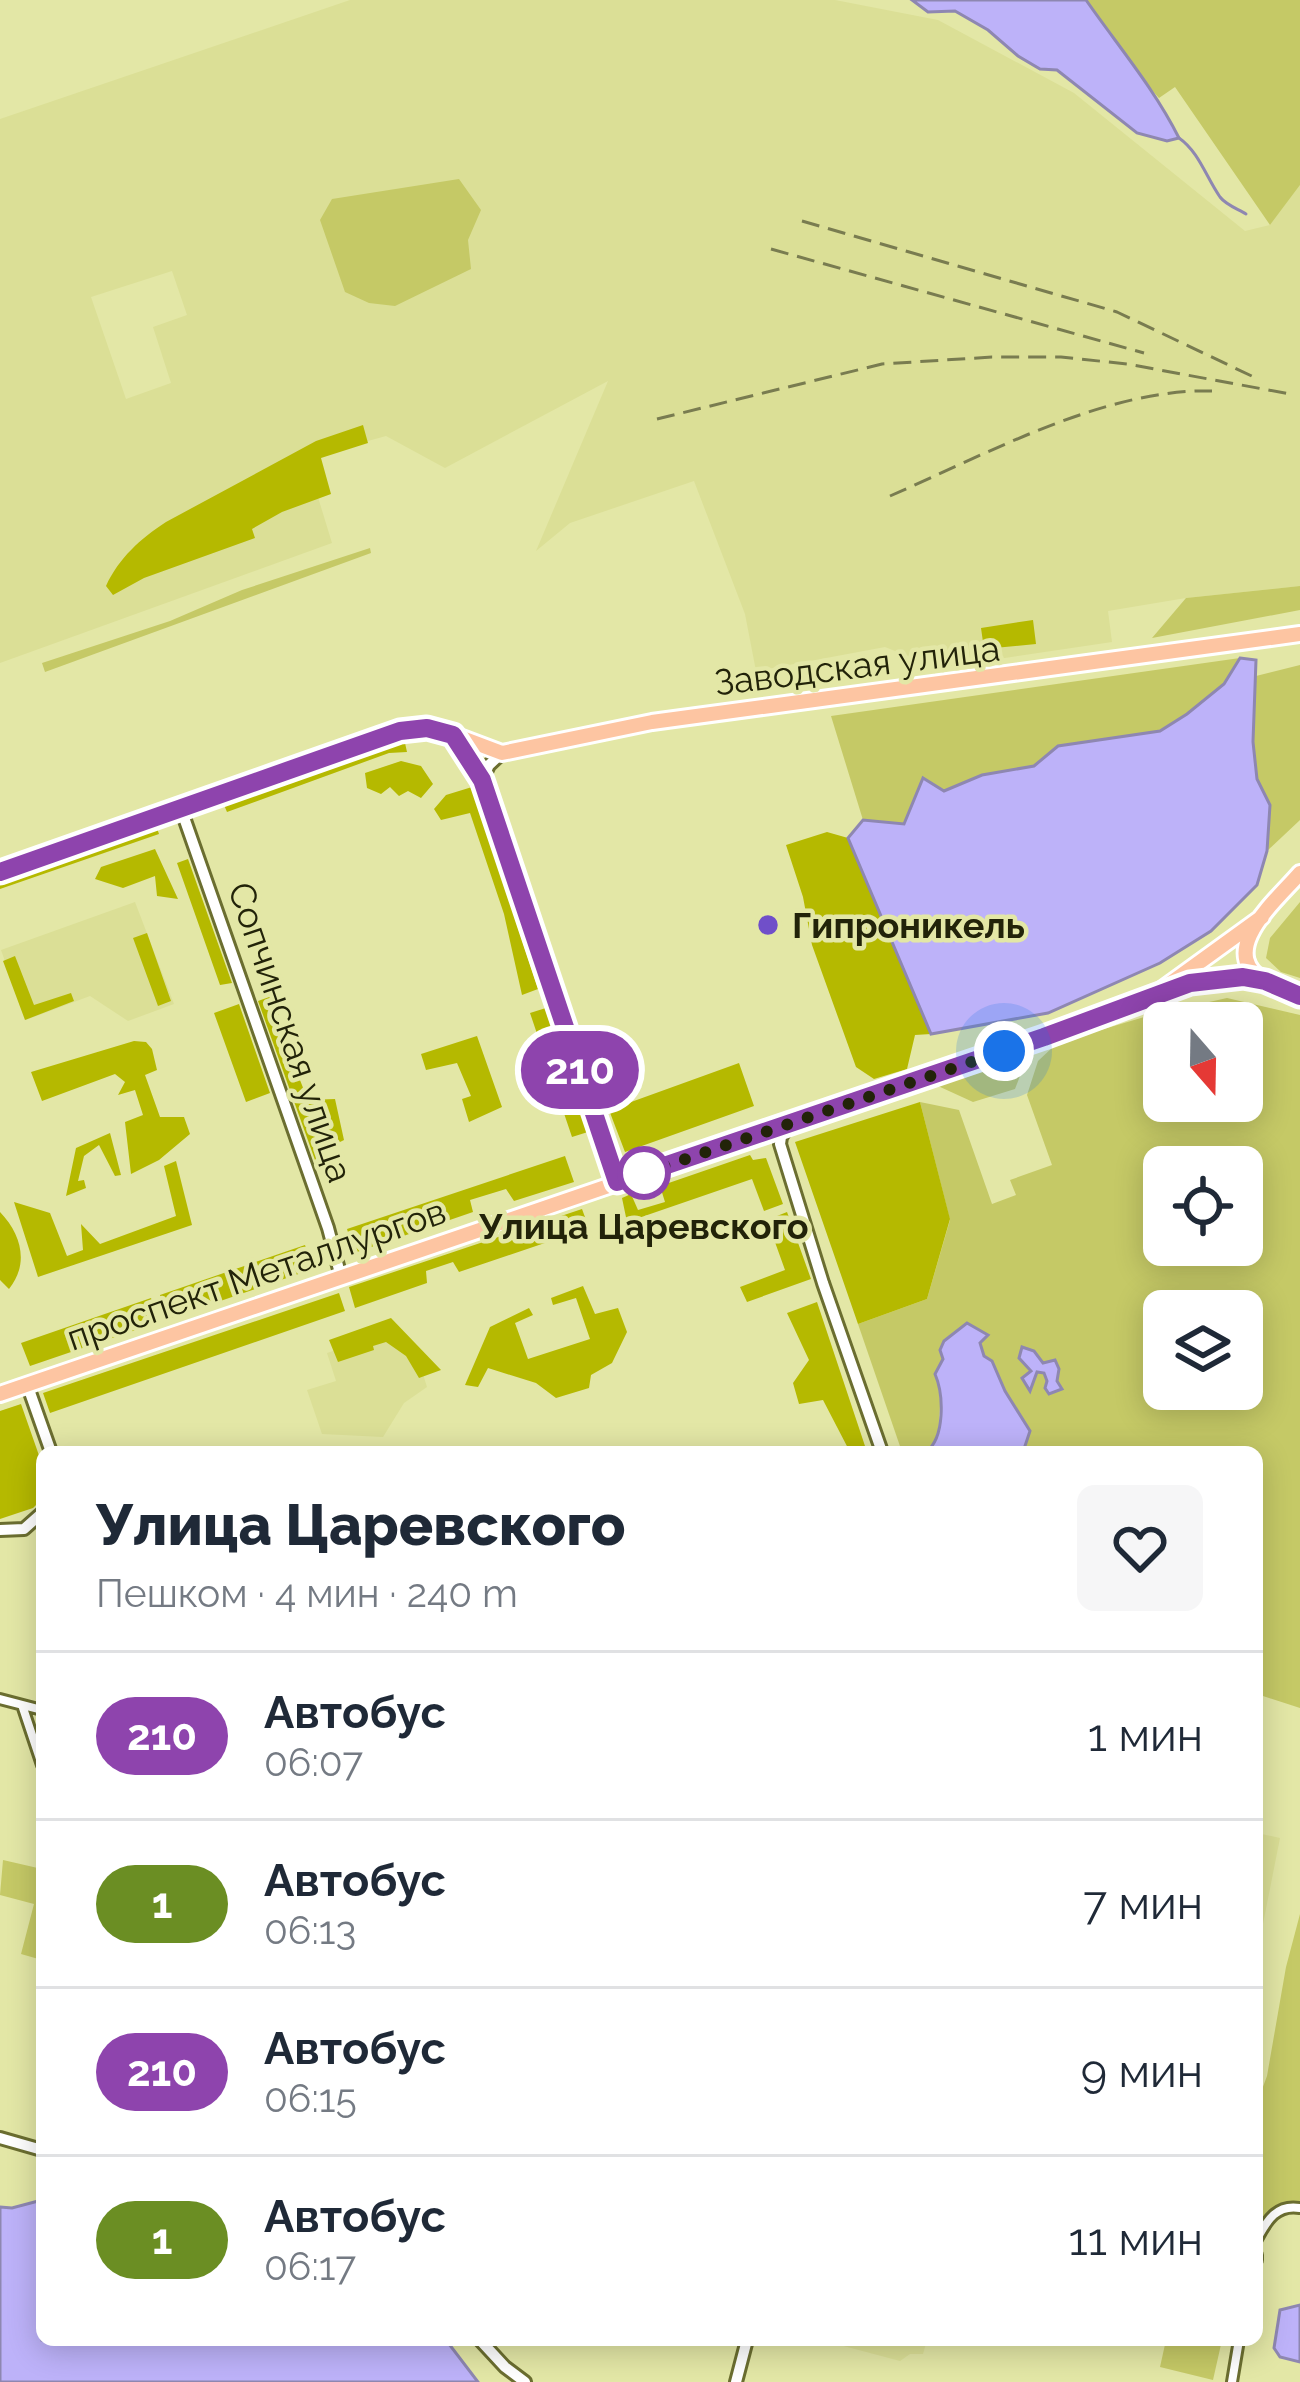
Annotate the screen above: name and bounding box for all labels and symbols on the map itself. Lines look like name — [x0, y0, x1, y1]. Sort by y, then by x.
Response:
street label: Заводская улица — [712, 627, 1002, 703]
street label: Сопчинская улица — [220, 877, 362, 1187]
place label: Гипроникель — [792, 904, 1025, 946]
marker: Гипроникель — [755, 912, 781, 938]
north arrow — [1143, 1002, 1263, 1122]
your location — [974, 1021, 1034, 1081]
line badge: 210 — [511, 1031, 649, 1109]
marker: Улица Царевского — [619, 1148, 669, 1198]
street label: проспект Металлургов — [61, 1189, 451, 1359]
place label: Улица Царевского — [478, 1205, 809, 1247]

